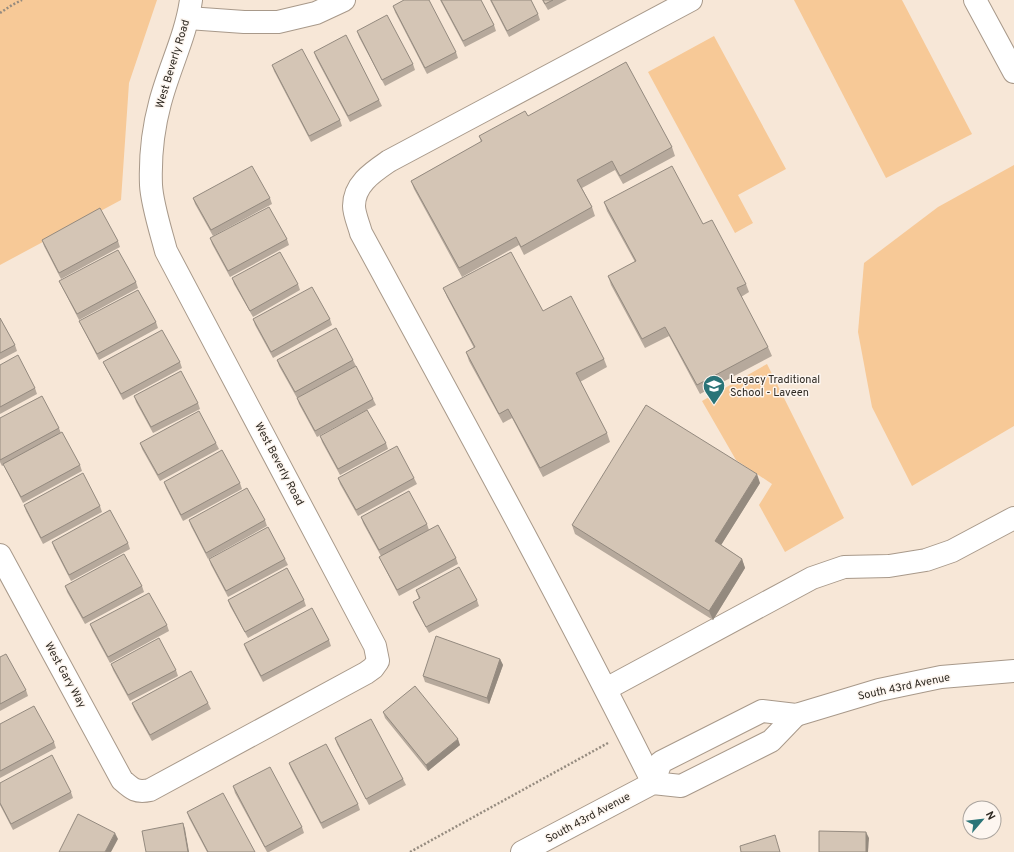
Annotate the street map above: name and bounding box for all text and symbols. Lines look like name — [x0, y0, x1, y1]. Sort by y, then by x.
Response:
street label: West Beverly Road — [153, 18, 193, 110]
school or university icon: Legacy Traditional School - Laveen — [701, 373, 727, 406]
place label: Legacy Traditional School - Laveen — [730, 373, 820, 400]
street label: West Beverly Road — [251, 420, 307, 508]
street label: West Gary Way — [41, 640, 89, 711]
street label: South 43rd Avenue — [857, 670, 952, 704]
street label: South 43rd Avenue — [543, 790, 633, 846]
north arrow — [962, 800, 1002, 840]
text: N — [982, 809, 998, 823]

